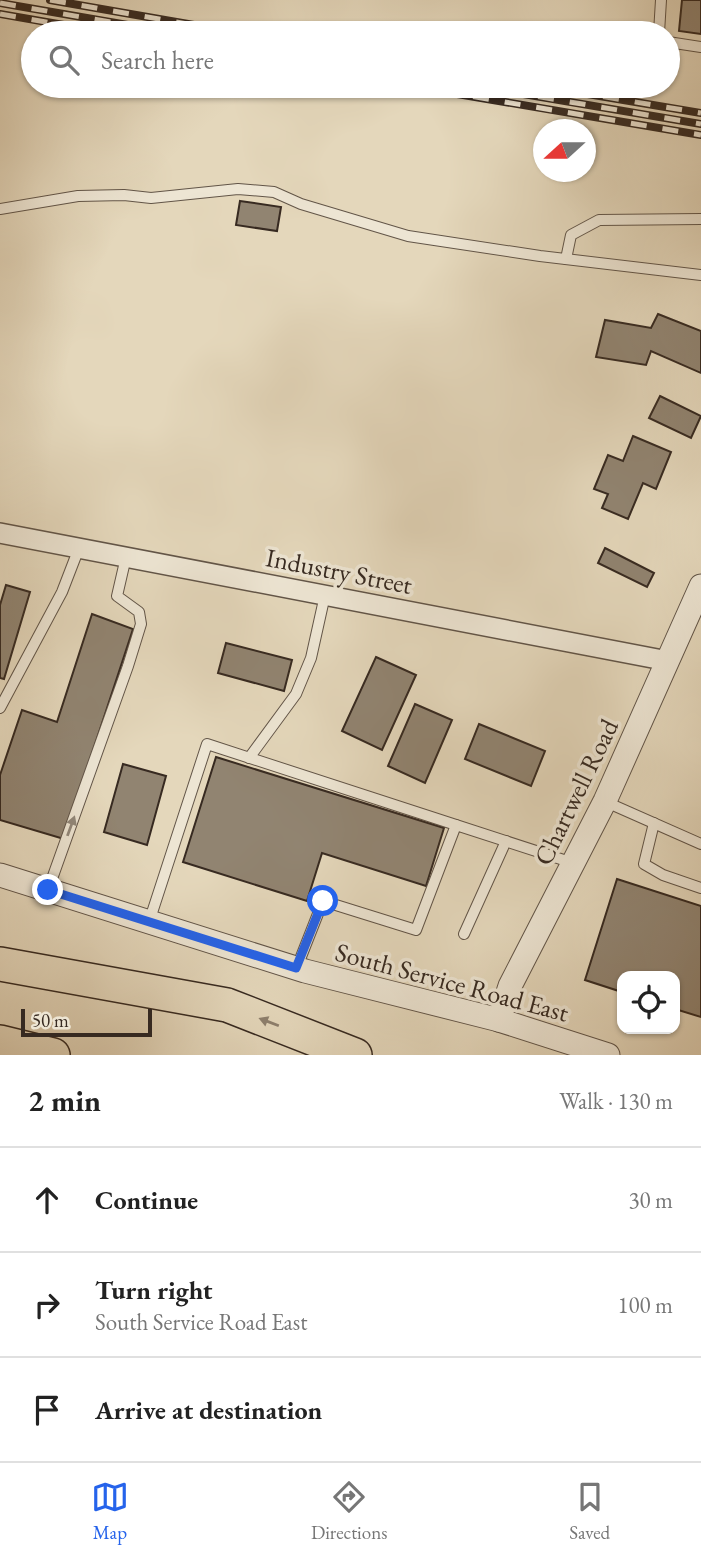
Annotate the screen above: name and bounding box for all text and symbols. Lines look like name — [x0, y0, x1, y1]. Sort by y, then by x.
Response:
search box — [21, 21, 680, 98]
icon: search — [45, 41, 83, 79]
text: Search here — [101, 43, 214, 77]
north arrow — [533, 119, 596, 182]
street label: Industry Street — [263, 540, 415, 602]
street label: Chartwell Road — [526, 713, 626, 871]
one-way arrow — [66, 815, 77, 836]
route end — [32, 874, 63, 905]
route start — [307, 885, 338, 916]
street label: South Service Road East — [332, 935, 572, 1029]
map controls — [617, 971, 680, 1034]
button: locate — [617, 971, 680, 1034]
scale bar — [21, 1006, 152, 1038]
text: 50 m — [32, 1008, 69, 1033]
one-way arrow — [258, 1016, 279, 1027]
text: 2 min — [28, 1081, 101, 1120]
text: Walk · 130 m — [559, 1086, 673, 1116]
icon: ahead — [28, 1181, 66, 1219]
text: Continue — [95, 1183, 198, 1217]
text: 30 m — [628, 1185, 673, 1215]
text: Turn right — [95, 1273, 213, 1307]
icon: right — [28, 1286, 66, 1324]
text: 100 m — [617, 1290, 673, 1320]
text: South Service Road East — [95, 1307, 307, 1337]
icon: arrive — [28, 1391, 66, 1429]
text: Arrive at destination — [95, 1393, 322, 1427]
tab: Map — [91, 1478, 129, 1545]
tab: Directions — [311, 1478, 387, 1545]
tab: Saved — [569, 1478, 610, 1545]

